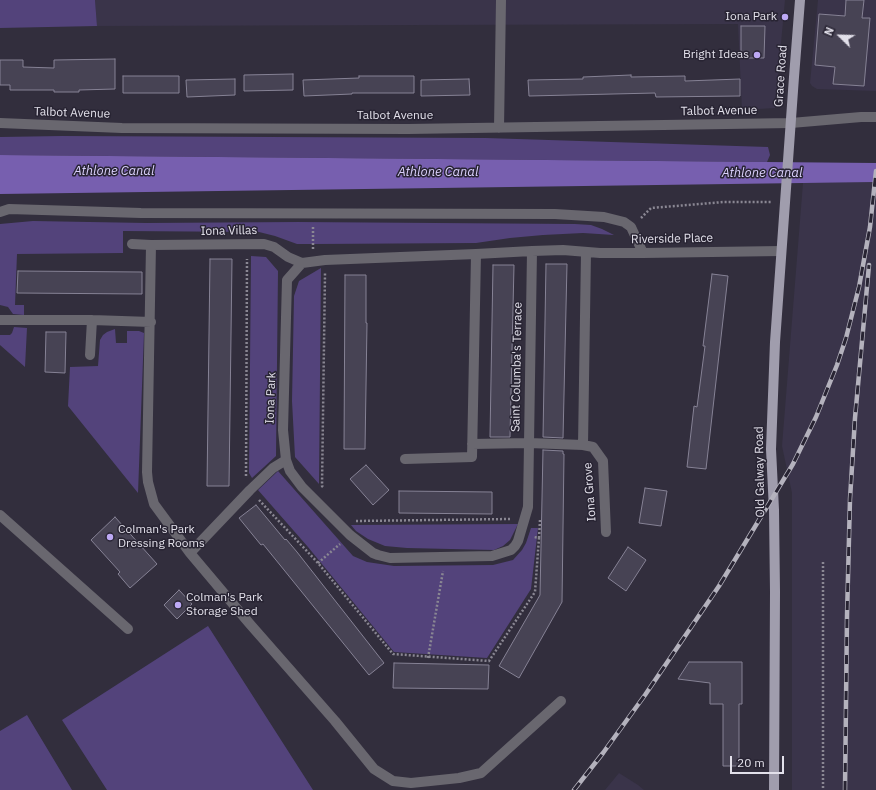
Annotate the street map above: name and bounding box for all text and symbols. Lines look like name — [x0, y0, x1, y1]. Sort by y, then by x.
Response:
place label: Iona Park — [725, 10, 777, 24]
marker: Iona Park — [780, 12, 790, 22]
north arrow — [820, 16, 860, 56]
text: N — [821, 25, 837, 38]
street label: Grace Road — [772, 45, 790, 107]
place label: Bright Ideas — [683, 48, 749, 62]
marker: Bright Ideas — [752, 50, 762, 60]
street label: Talbot Avenue — [681, 103, 757, 119]
street label: Talbot Avenue — [34, 104, 110, 122]
street label: Talbot Avenue — [357, 109, 433, 123]
water label: Athlone Canal — [74, 163, 154, 179]
water label: Athlone Canal — [398, 164, 478, 180]
water label: Athlone Canal — [722, 165, 802, 181]
street label: Iona Villas — [201, 223, 257, 239]
street label: Riverside Place — [631, 231, 713, 247]
street label: Saint Columba's Terrace — [509, 302, 525, 432]
street label: Iona Park — [263, 372, 279, 424]
street label: Old Galway Road — [752, 426, 768, 518]
street label: Iona Grove — [581, 462, 599, 522]
place label: Colman's Park Dressing Rooms — [118, 523, 205, 551]
marker: Colman's Park Dressing Rooms — [105, 532, 115, 542]
place label: Colman's Park Storage Shed — [186, 591, 263, 619]
marker: Colman's Park Storage Shed — [173, 600, 183, 610]
scale bar — [732, 748, 786, 774]
text: 20 m — [737, 755, 765, 770]

